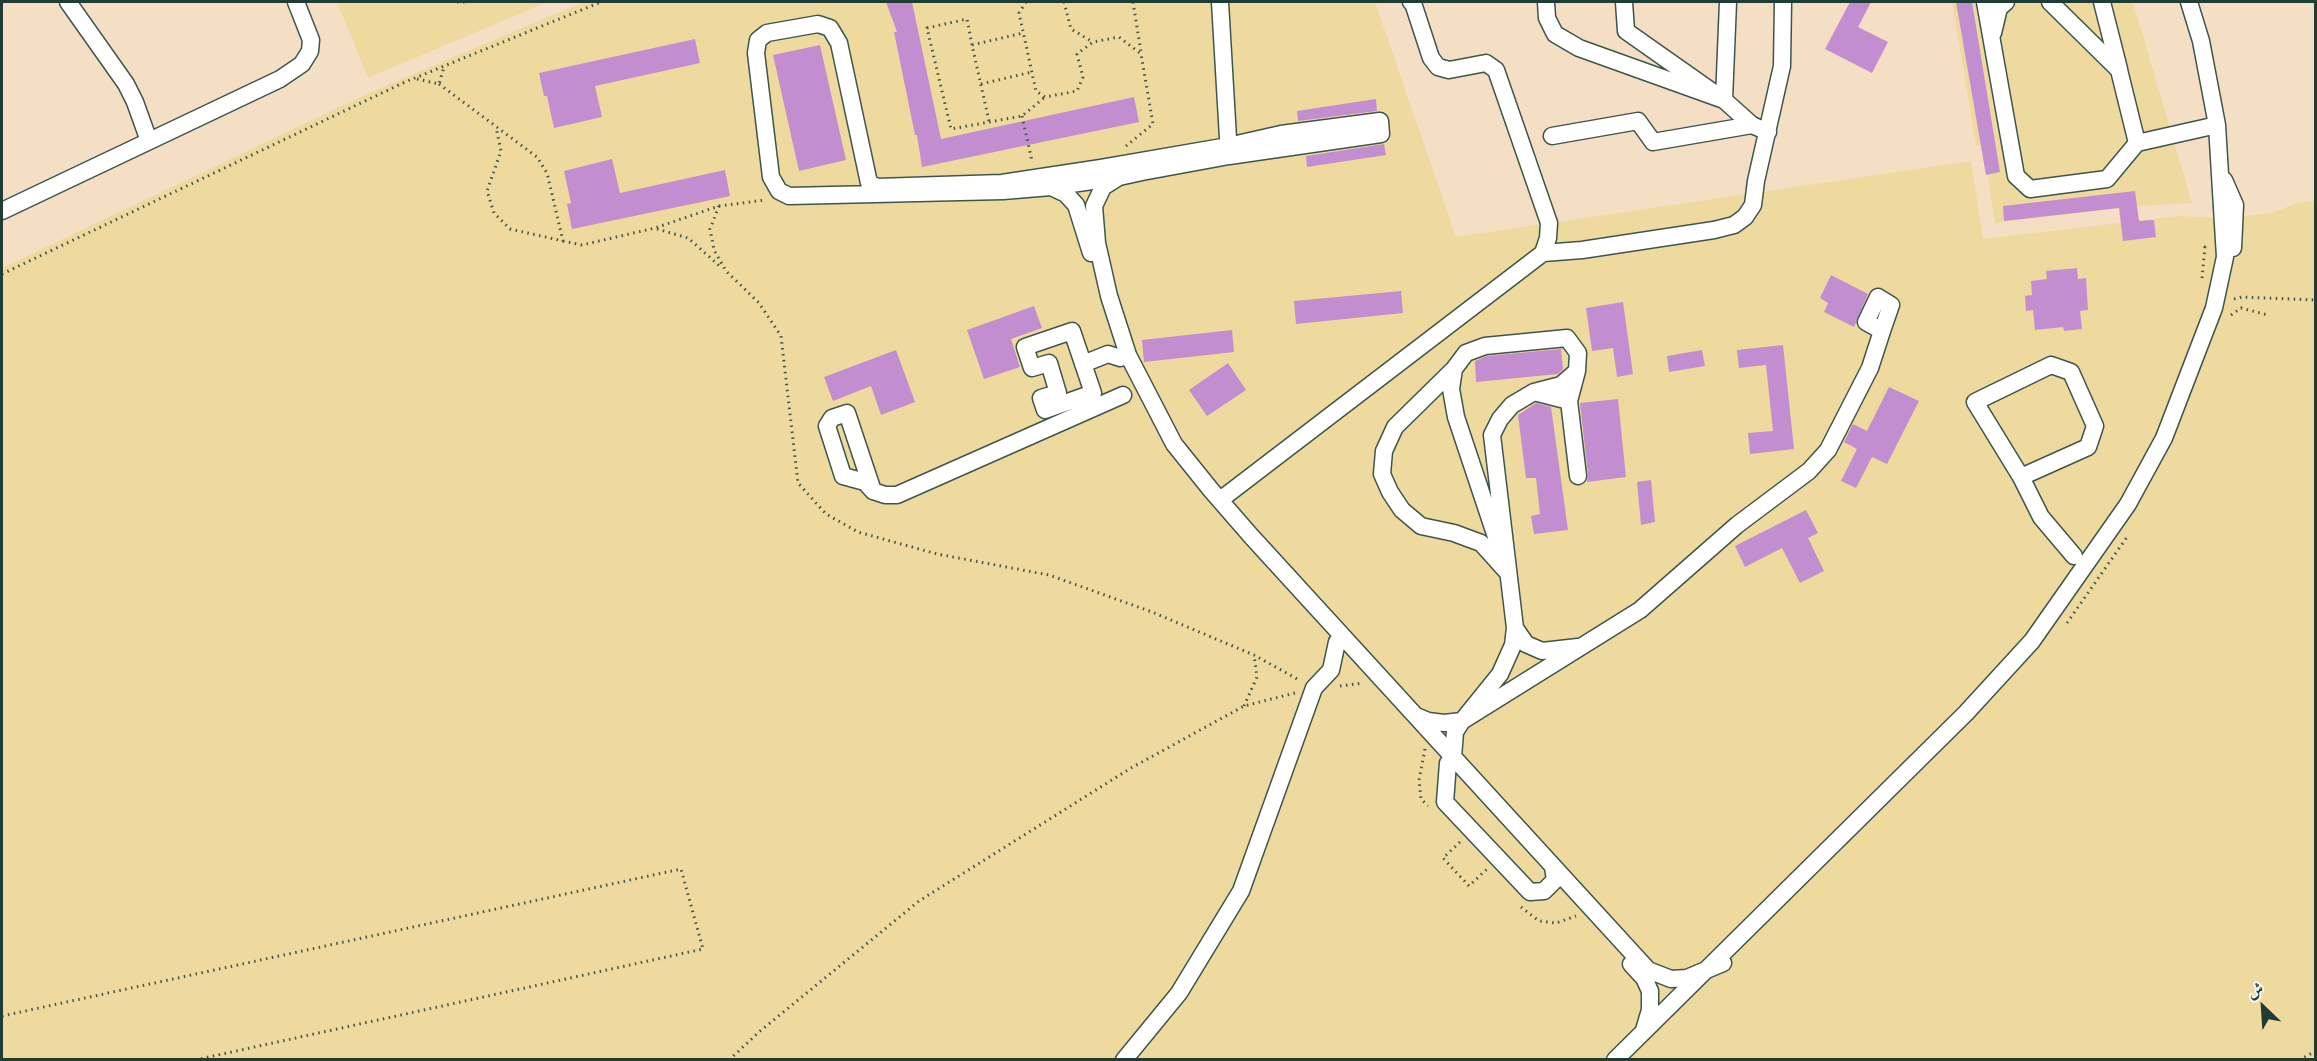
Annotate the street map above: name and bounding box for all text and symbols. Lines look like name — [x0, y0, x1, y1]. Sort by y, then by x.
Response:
north arrow — [2233, 977, 2293, 1037]
text: ش — [2244, 978, 2266, 1002]

